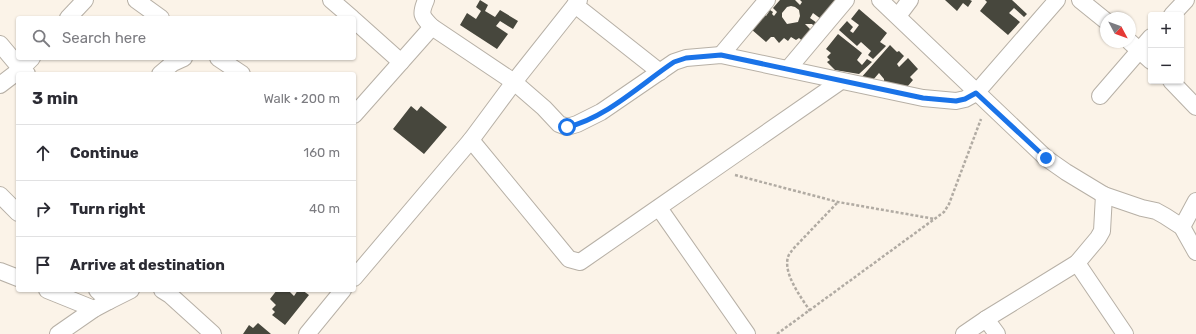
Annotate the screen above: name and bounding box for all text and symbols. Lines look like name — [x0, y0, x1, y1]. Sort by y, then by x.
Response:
north arrow — [1100, 12, 1136, 48]
map controls — [1148, 12, 1184, 84]
button: + — [1148, 12, 1184, 48]
search box — [16, 16, 356, 60]
icon: search — [30, 27, 52, 49]
text: Search here — [62, 29, 146, 47]
button: − — [1148, 48, 1184, 84]
text: 3 min — [32, 88, 78, 108]
text: Walk · 200 m — [263, 91, 340, 106]
route start — [558, 118, 576, 136]
icon: ahead — [32, 142, 54, 164]
text: Continue — [70, 144, 139, 162]
text: 160 m — [304, 145, 340, 160]
route end — [1037, 149, 1055, 167]
icon: right — [32, 198, 54, 220]
text: Turn right — [70, 200, 145, 218]
text: 40 m — [309, 201, 340, 216]
icon: arrive — [32, 254, 54, 276]
text: Arrive at destination — [70, 256, 225, 274]

